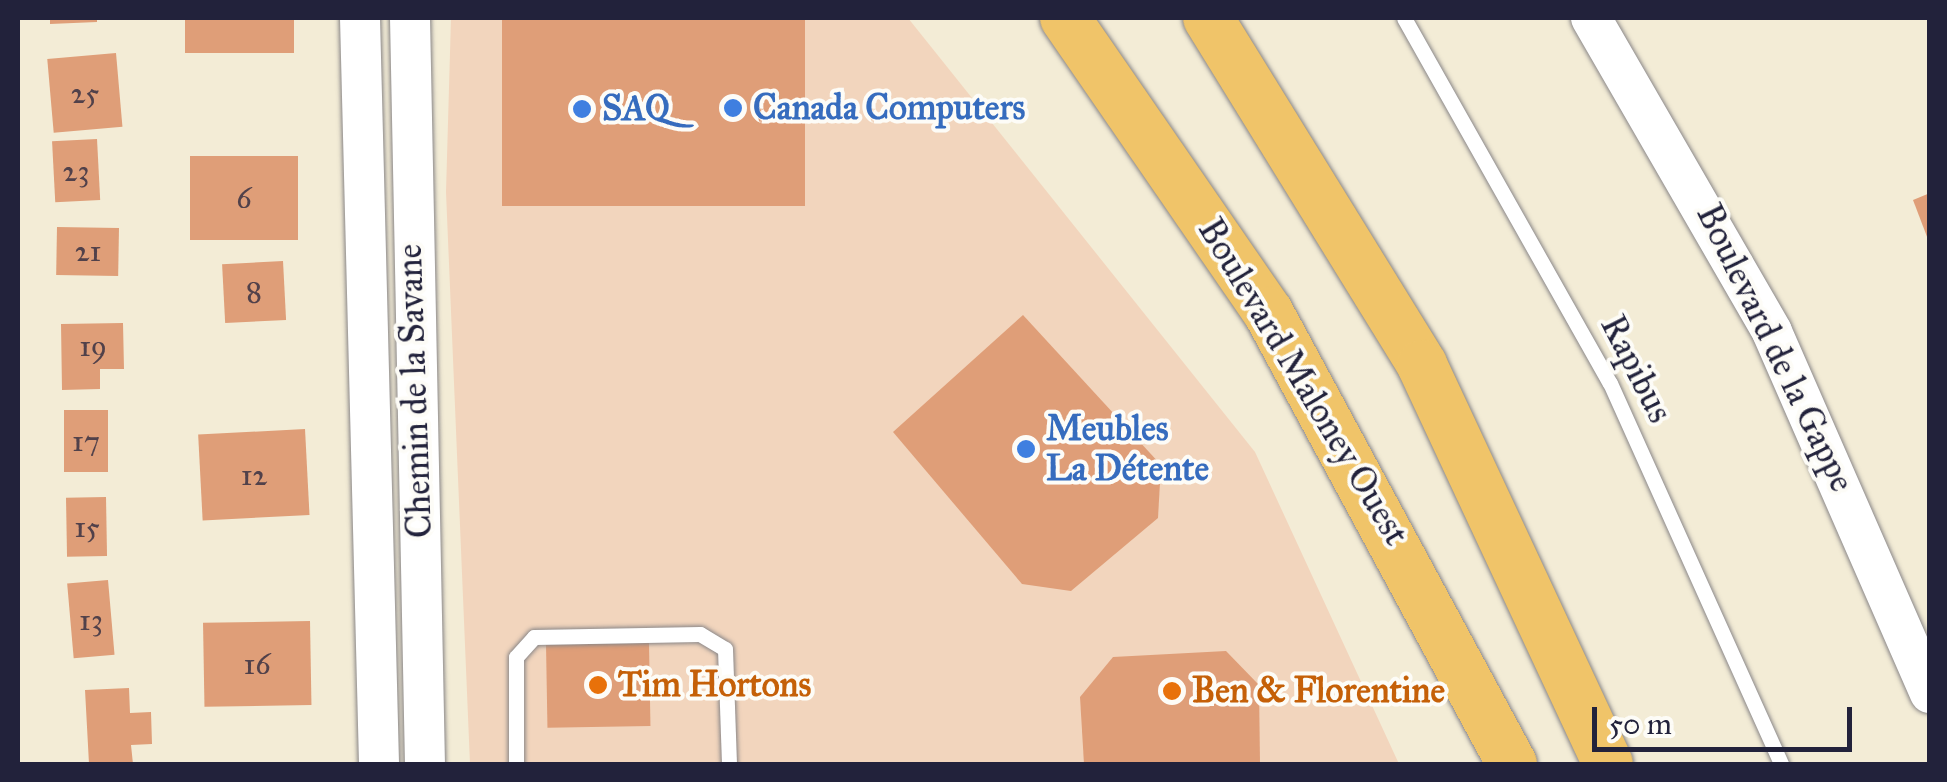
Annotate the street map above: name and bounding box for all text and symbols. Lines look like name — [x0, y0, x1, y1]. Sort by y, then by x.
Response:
house number: 25 — [71, 75, 99, 111]
place label: Canada Computers — [753, 87, 1025, 129]
place label: SAQ — [602, 88, 670, 130]
marker: Canada Computers — [722, 97, 744, 119]
marker: SAQ — [571, 98, 593, 120]
house number: 23 — [63, 153, 89, 189]
house number: 6 — [236, 180, 252, 216]
street label: Boulevard de la Gappe — [1687, 197, 1863, 499]
street label: Boulevard Maloney Ouest — [1189, 211, 1417, 553]
house number: 21 — [75, 233, 101, 269]
street label: Chemin de la Savane — [389, 243, 441, 539]
house number: 8 — [246, 274, 262, 310]
street label: Rapibus — [1591, 308, 1681, 430]
house number: 19 — [79, 328, 107, 364]
place label: Meubles La Détente — [1046, 408, 1209, 490]
house number: 17 — [72, 423, 100, 459]
marker: Meubles La Détente — [1015, 438, 1037, 460]
house number: 12 — [241, 457, 267, 493]
house number: 15 — [74, 509, 100, 545]
house number: 13 — [79, 602, 103, 638]
house number: 16 — [243, 646, 271, 682]
place label: Tim Hortons — [618, 664, 811, 706]
place label: Ben & Florentine — [1192, 670, 1445, 712]
marker: Tim Hortons — [587, 674, 609, 696]
marker: Ben & Florentine — [1161, 680, 1183, 702]
scale bar — [1597, 687, 1857, 749]
text: 50 m — [1609, 706, 1672, 742]

